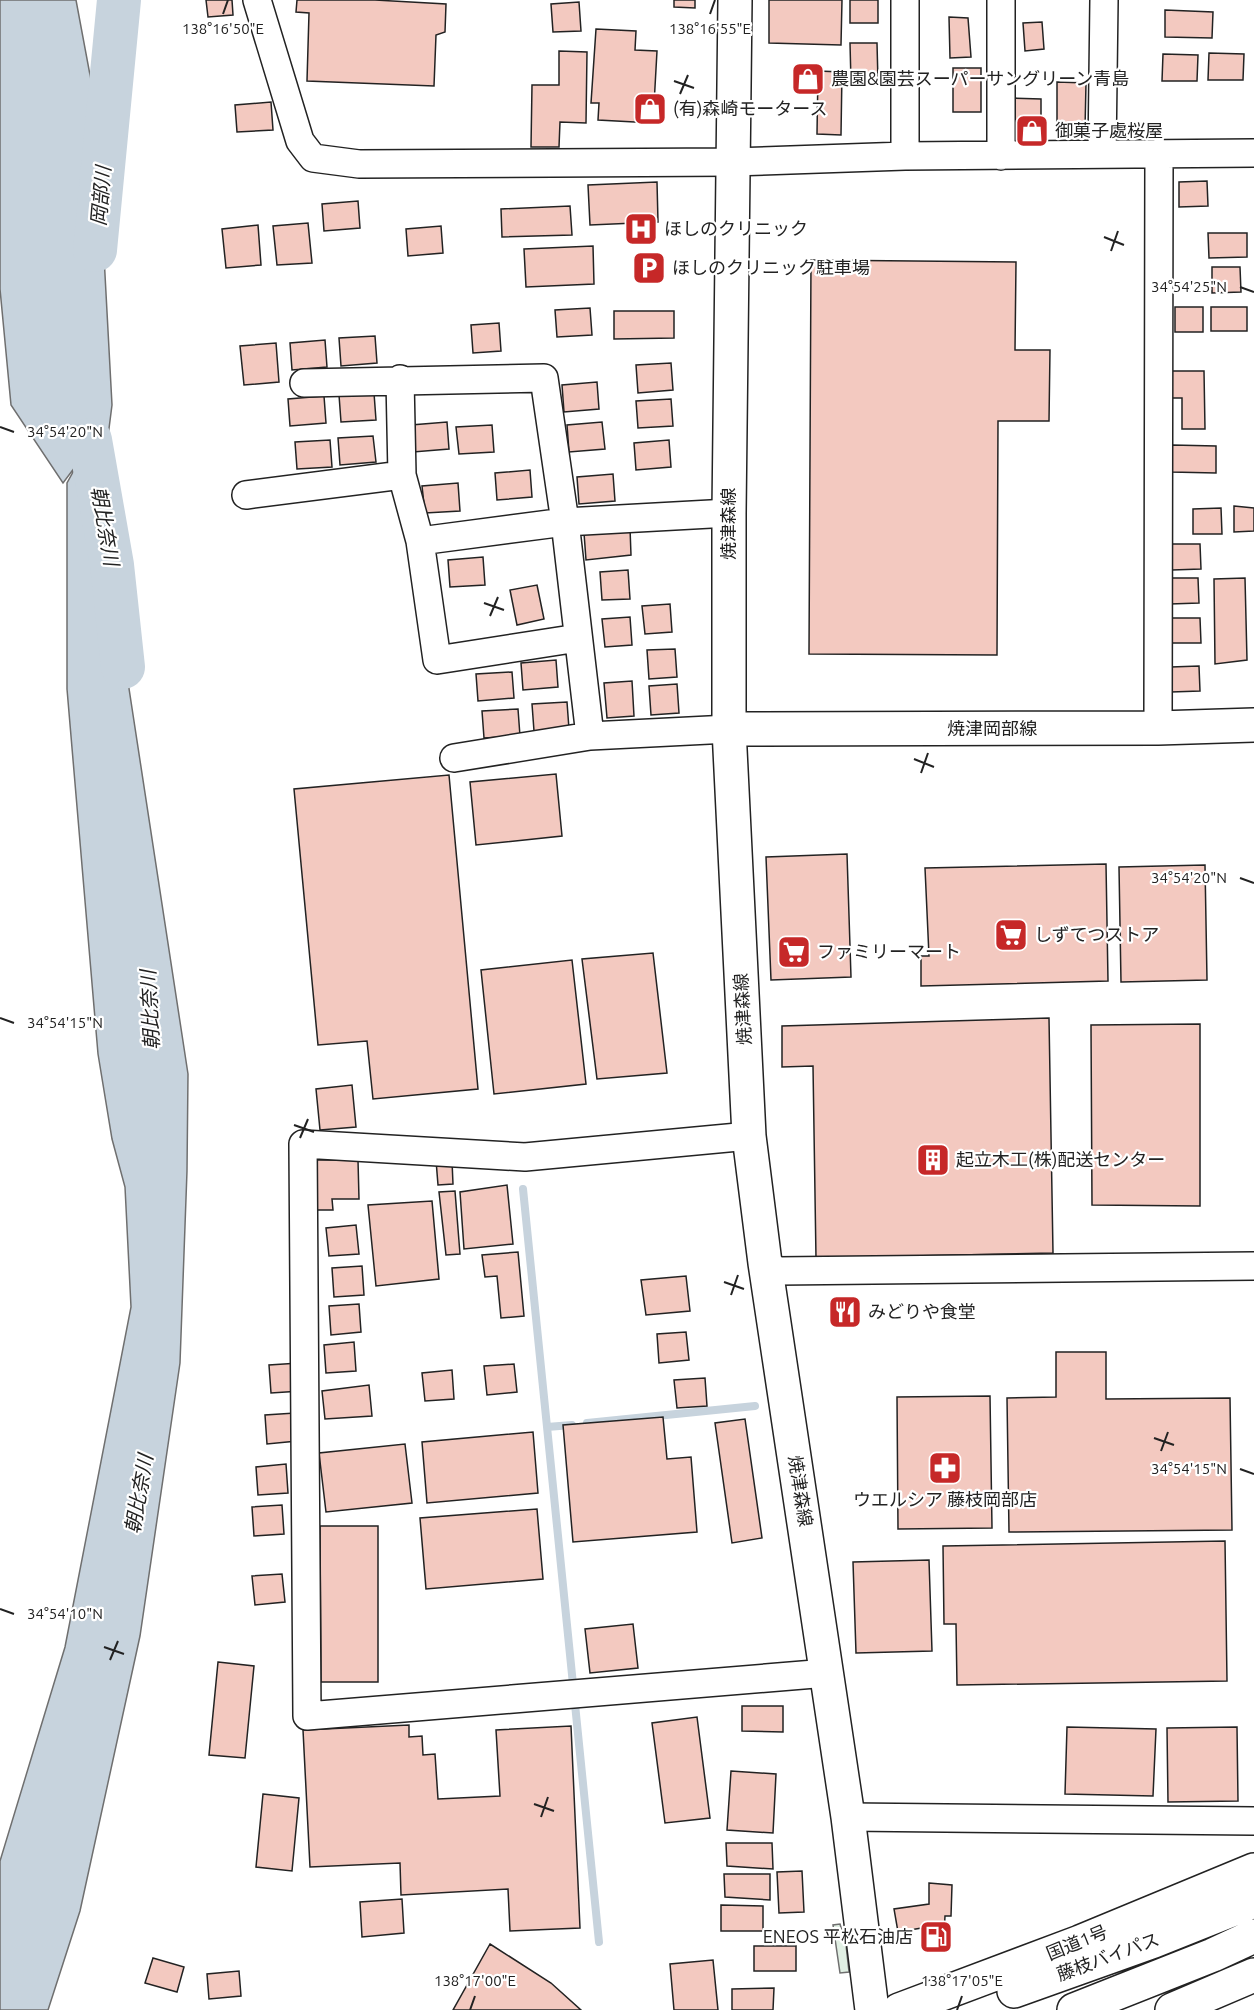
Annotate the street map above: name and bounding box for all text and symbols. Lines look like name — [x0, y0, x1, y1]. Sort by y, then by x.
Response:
text: 138°16'50"E — [182, 20, 264, 37]
text: 138°16'55"E — [669, 20, 751, 37]
shop icon: 農園&園芸スーパーサングリーン青島 — [790, 61, 826, 97]
place label: 農園&園芸スーパーサングリーン青島 — [831, 68, 1129, 88]
shop icon: (有)森崎モータース — [632, 91, 668, 127]
place label: (有)森崎モータース — [673, 98, 827, 119]
shop icon: 御菓子處桜屋 — [1014, 113, 1050, 149]
place label: 御菓子處桜屋 — [1055, 120, 1163, 140]
water label: 岡部川 — [86, 163, 115, 227]
hospital icon: ほしのクリニック — [623, 211, 659, 247]
place label: ほしのクリニック — [664, 218, 808, 238]
parking icon: ほしのクリニック駐車場 — [631, 250, 667, 286]
place label: ほしのクリニック駐車場 — [672, 257, 870, 277]
text: 34°54'25"N — [1151, 278, 1227, 295]
text: 34°54'20"N — [27, 423, 103, 440]
water label: 朝比奈川 — [87, 485, 124, 569]
street label: 焼津森線 — [718, 488, 738, 560]
street label: 焼津岡部線 — [947, 718, 1037, 738]
text: 34°54'20"N — [1151, 869, 1227, 886]
supermarket icon: しずてつストア — [993, 917, 1029, 953]
place label: しずてつストア — [1034, 924, 1159, 944]
supermarket icon: ファミリーマート — [776, 934, 812, 970]
place label: ファミリーマート — [817, 941, 961, 961]
water label: 朝比奈川 — [136, 967, 163, 1051]
street label: 焼津森線 — [730, 973, 754, 1046]
text: 34°54'15"N — [27, 1014, 103, 1031]
building icon: 起立木工(株)配送センター — [915, 1142, 951, 1178]
place label: 起立木工(株)配送センター — [956, 1149, 1165, 1170]
restaurant icon: みどりや食堂 — [827, 1294, 863, 1330]
place label: みどりや食堂 — [868, 1301, 976, 1321]
pharmacy icon: ウエルシア 藤枝岡部店 — [927, 1450, 963, 1486]
water label: 朝比奈川 — [120, 1451, 157, 1535]
street label: 焼津森線 — [785, 1454, 816, 1528]
text: 34°54'15"N — [1151, 1460, 1227, 1477]
place label: ウエルシア 藤枝岡部店 — [853, 1489, 1037, 1509]
text: 34°54'10"N — [27, 1605, 103, 1622]
fuel station icon: ENEOS 平松石油店 — [918, 1919, 954, 1955]
street label: 国道1号 — [1043, 1921, 1110, 1963]
place label: ENEOS 平松石油店 — [763, 1926, 913, 1946]
street label: 藤枝バイパス — [1054, 1928, 1162, 1984]
text: 138°17'00"E — [434, 1972, 516, 1989]
text: 138°17'05"E — [921, 1972, 1003, 1989]

